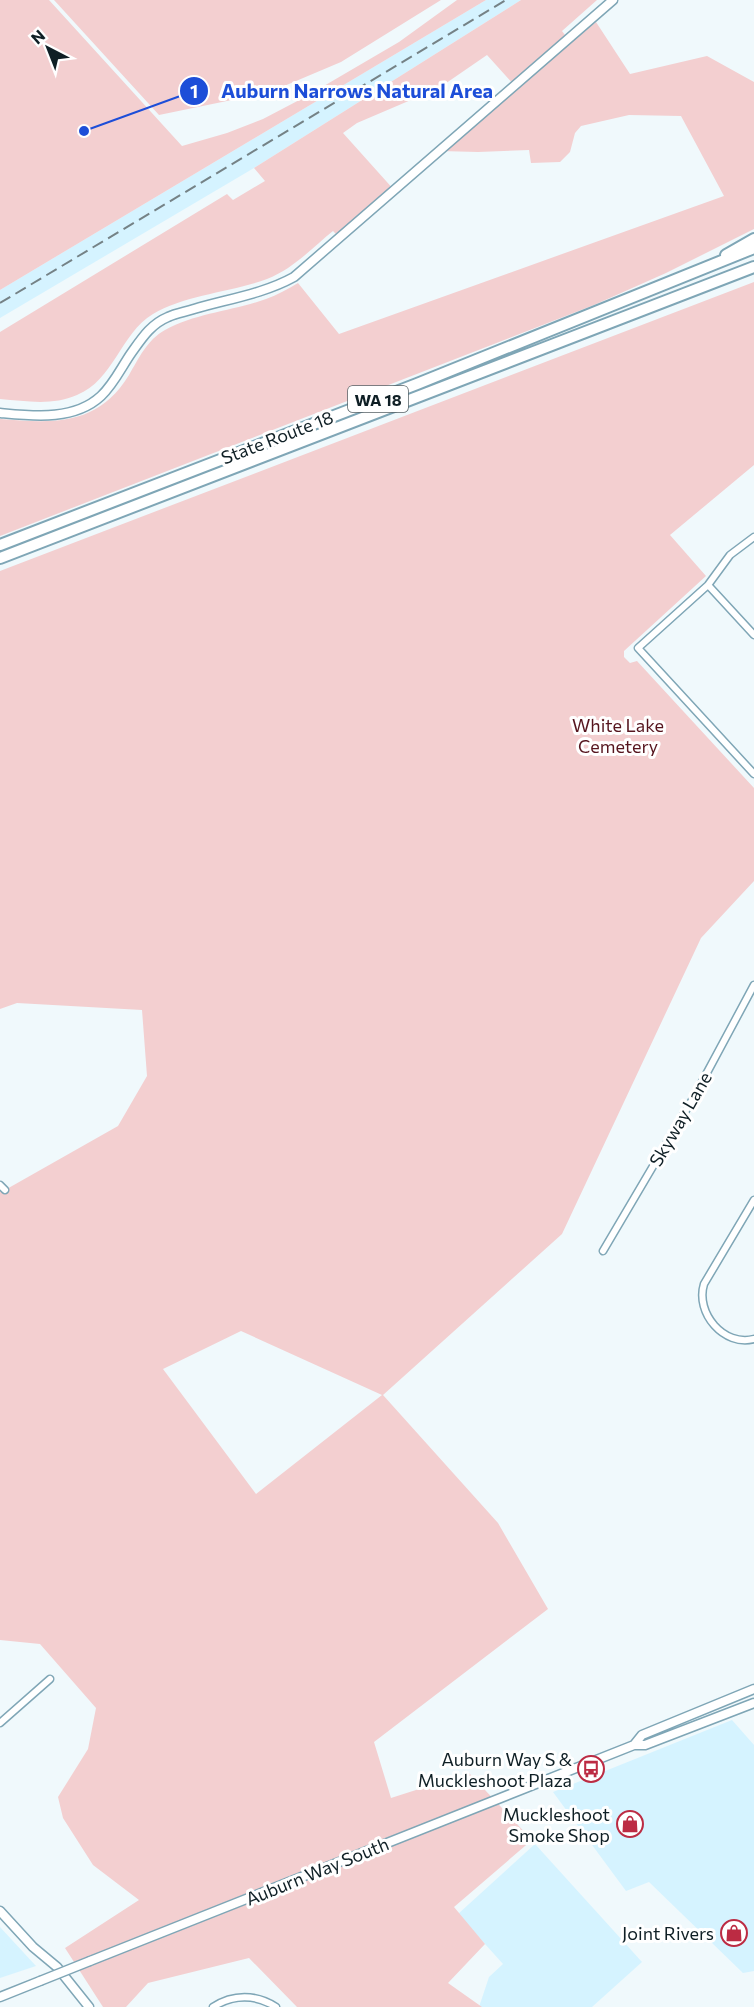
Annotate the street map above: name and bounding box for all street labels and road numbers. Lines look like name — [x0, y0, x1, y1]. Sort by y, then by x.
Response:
road number: WA 18 — [348, 386, 408, 412]
street label: State Route 18 — [218, 405, 336, 468]
street label: Skyway Lane — [644, 1068, 716, 1170]
street label: Auburn Way South — [242, 1832, 392, 1910]

